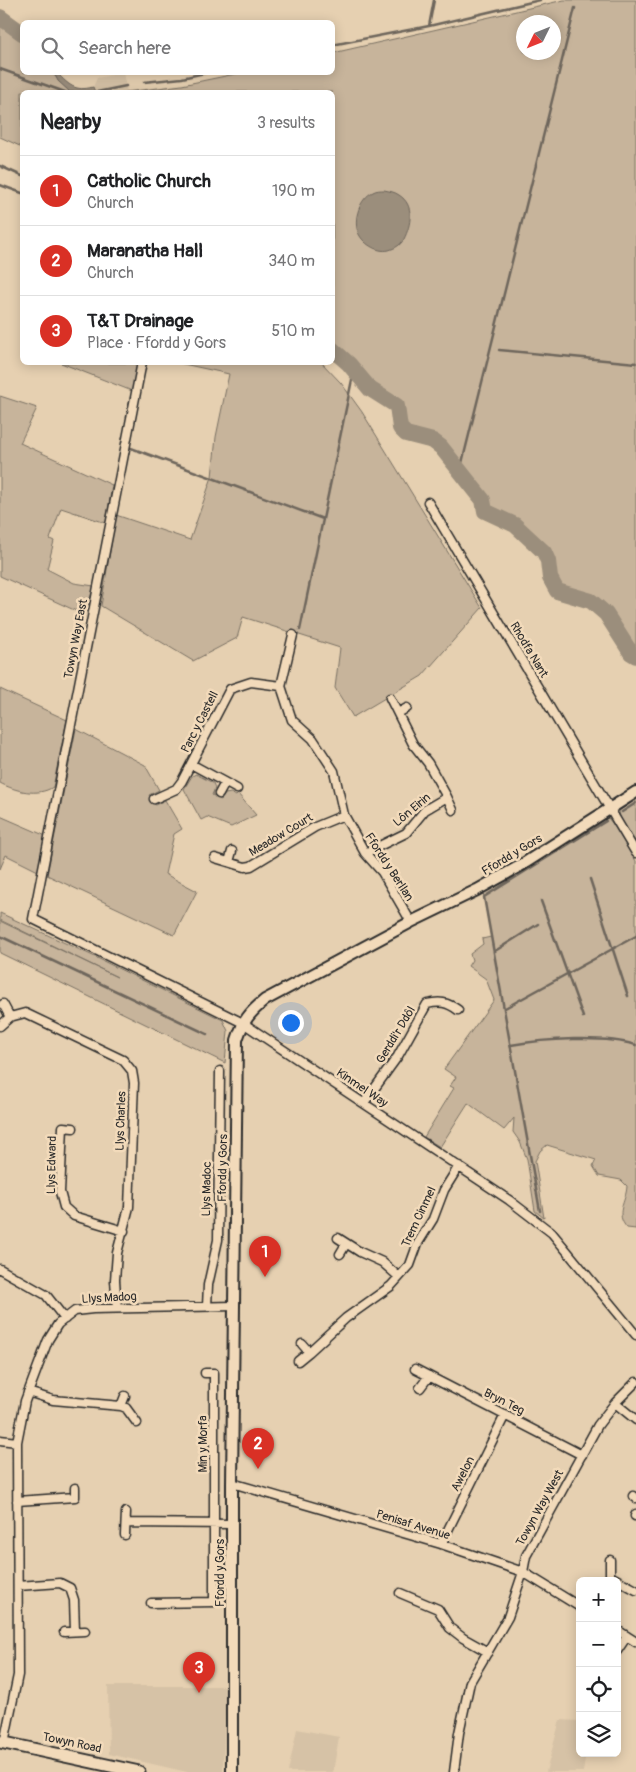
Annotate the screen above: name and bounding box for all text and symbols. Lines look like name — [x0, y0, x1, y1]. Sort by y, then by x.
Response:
north arrow — [516, 15, 561, 60]
search box — [20, 20, 335, 75]
icon: search — [38, 34, 66, 62]
text: Search here — [78, 36, 171, 60]
text: Nearby — [40, 109, 101, 136]
text: 3 results — [257, 113, 315, 133]
text: Catholic Church — [87, 169, 211, 193]
text: 1 — [53, 181, 59, 201]
text: 190 m — [272, 181, 315, 201]
text: Church — [87, 193, 134, 213]
text: Maranatha Hall — [87, 239, 203, 263]
text: 2 — [52, 251, 60, 271]
text: 340 m — [268, 251, 315, 271]
text: Church — [87, 263, 134, 283]
text: T&T Drainage — [87, 309, 193, 333]
text: 3 — [52, 321, 60, 341]
text: 510 m — [271, 321, 315, 341]
text: Place · Ffordd y Gors — [87, 333, 226, 353]
street label: Towyn Way East — [61, 598, 91, 680]
street label: Rhodfa Nant — [507, 619, 552, 681]
street label: Parc y Castell — [178, 689, 222, 755]
street label: Lôn Eirin — [390, 790, 434, 830]
street label: Meadow Court — [246, 810, 316, 860]
street label: Ffordd y Berllan — [361, 830, 417, 904]
street label: Ffordd y Gors — [479, 831, 546, 879]
street label: Gerddi'r Ddôl — [373, 1004, 419, 1066]
your location — [278, 1010, 304, 1036]
street label: Kinmel Way — [333, 1065, 391, 1111]
street label: Llys Charles — [112, 1090, 130, 1151]
street label: Ffordd y Gors — [215, 1133, 231, 1202]
street label: Llys Edward — [44, 1136, 60, 1194]
street label: Llys Madoc — [199, 1161, 215, 1217]
street label: Trem Cinmel — [398, 1184, 440, 1250]
pin: 1 — [249, 1236, 281, 1277]
street label: Llys Madog — [81, 1289, 137, 1307]
street label: Bryn Teg — [481, 1385, 527, 1419]
street label: Min y Morfa — [196, 1415, 211, 1473]
pin: 2 — [242, 1428, 274, 1469]
street label: Awelon — [448, 1454, 478, 1494]
street label: Towyn Way West — [513, 1467, 567, 1549]
street label: Penisaf Avenue — [374, 1507, 452, 1543]
street label: Ffordd y Gors — [213, 1538, 228, 1607]
map controls — [576, 1577, 621, 1757]
button: + — [576, 1577, 621, 1622]
button: − — [576, 1622, 621, 1667]
pin: 3 — [183, 1652, 215, 1693]
button: locate — [576, 1667, 621, 1712]
button: layers — [576, 1712, 621, 1757]
street label: Towyn Road — [41, 1729, 103, 1757]

